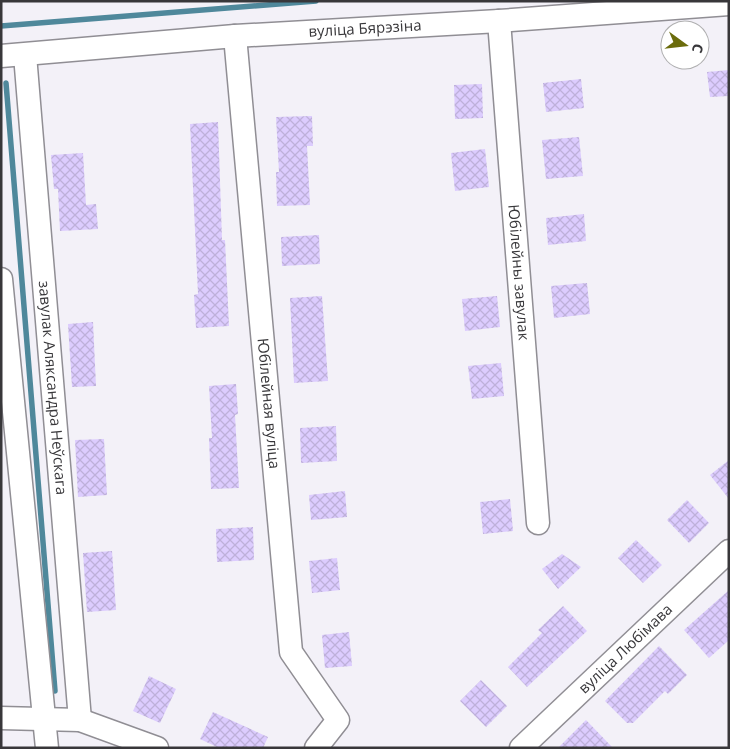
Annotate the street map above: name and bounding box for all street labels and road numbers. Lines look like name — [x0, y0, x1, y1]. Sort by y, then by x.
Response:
street label: вуліца Бярэзіна — [308, 14, 422, 41]
street label: Юбілейны завулак — [504, 203, 535, 341]
street label: завулак Аляксандра Неўскага — [35, 280, 72, 496]
street label: Юбілейная вуліца — [253, 337, 285, 470]
street label: вуліца Любімава — [574, 599, 676, 698]

